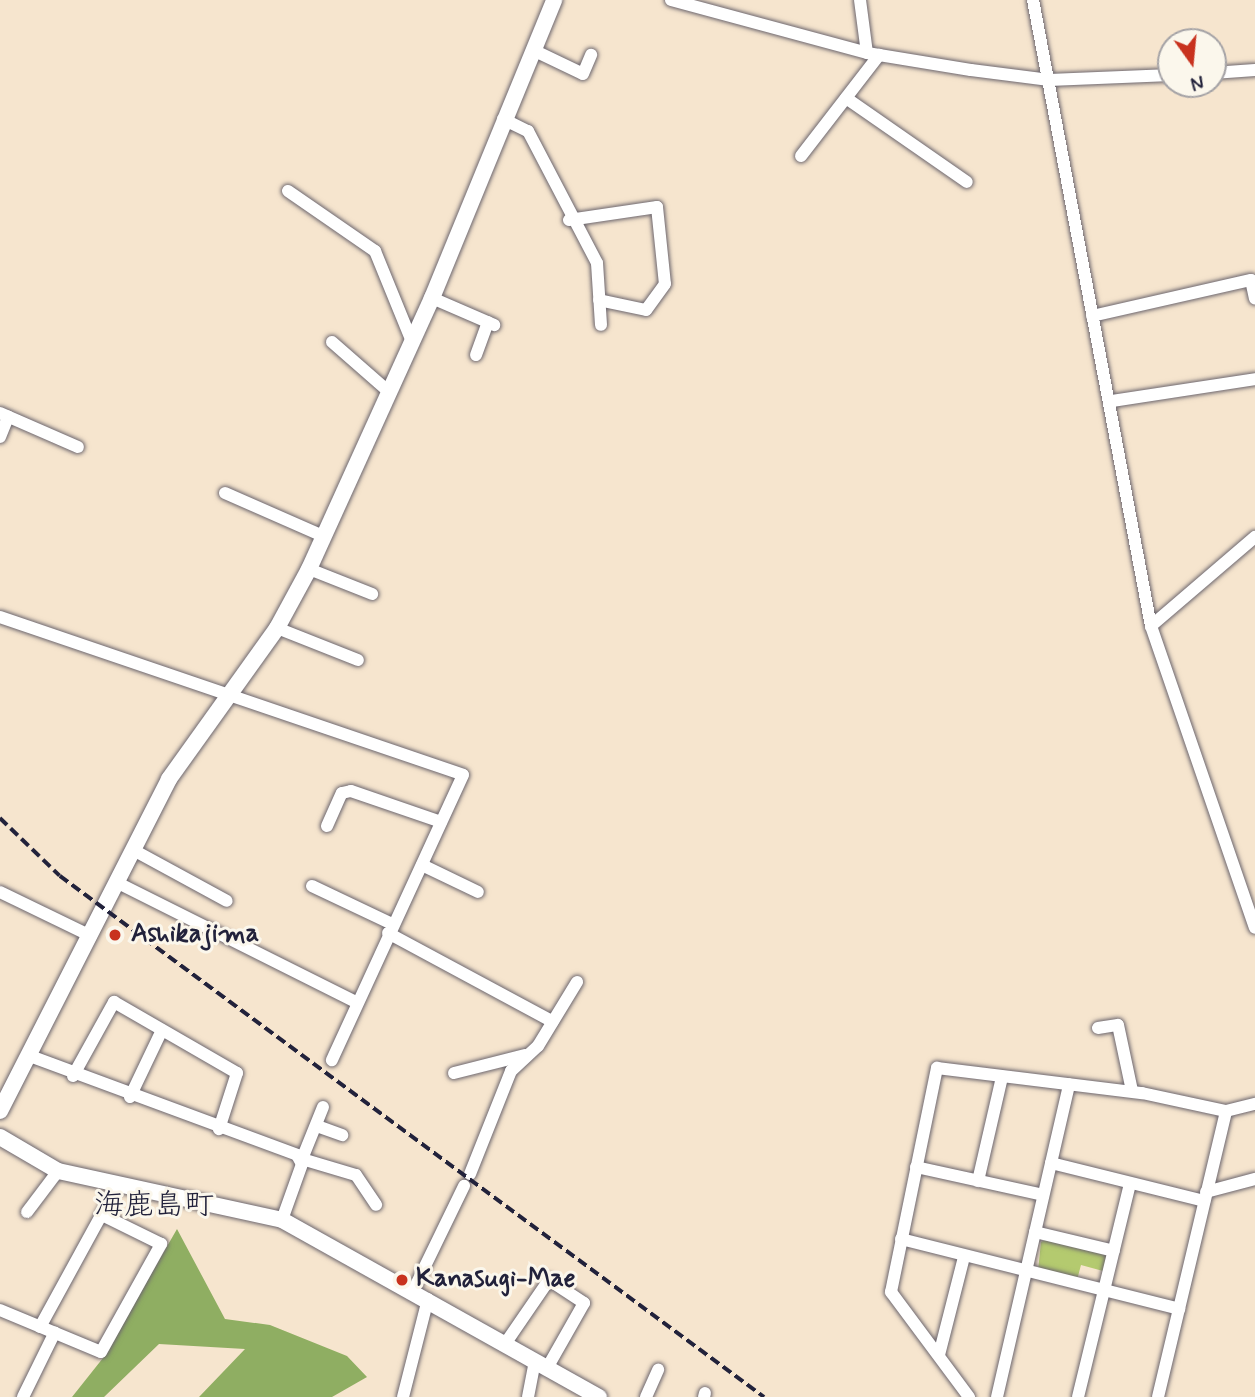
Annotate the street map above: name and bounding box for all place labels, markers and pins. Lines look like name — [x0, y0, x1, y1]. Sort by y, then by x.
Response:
place label: Ashikajima — [131, 919, 259, 951]
marker: Ashikajima — [105, 925, 125, 945]
place label: Kanasugi-Mae — [416, 1264, 576, 1296]
marker: Kanasugi-Mae — [394, 1272, 410, 1288]

